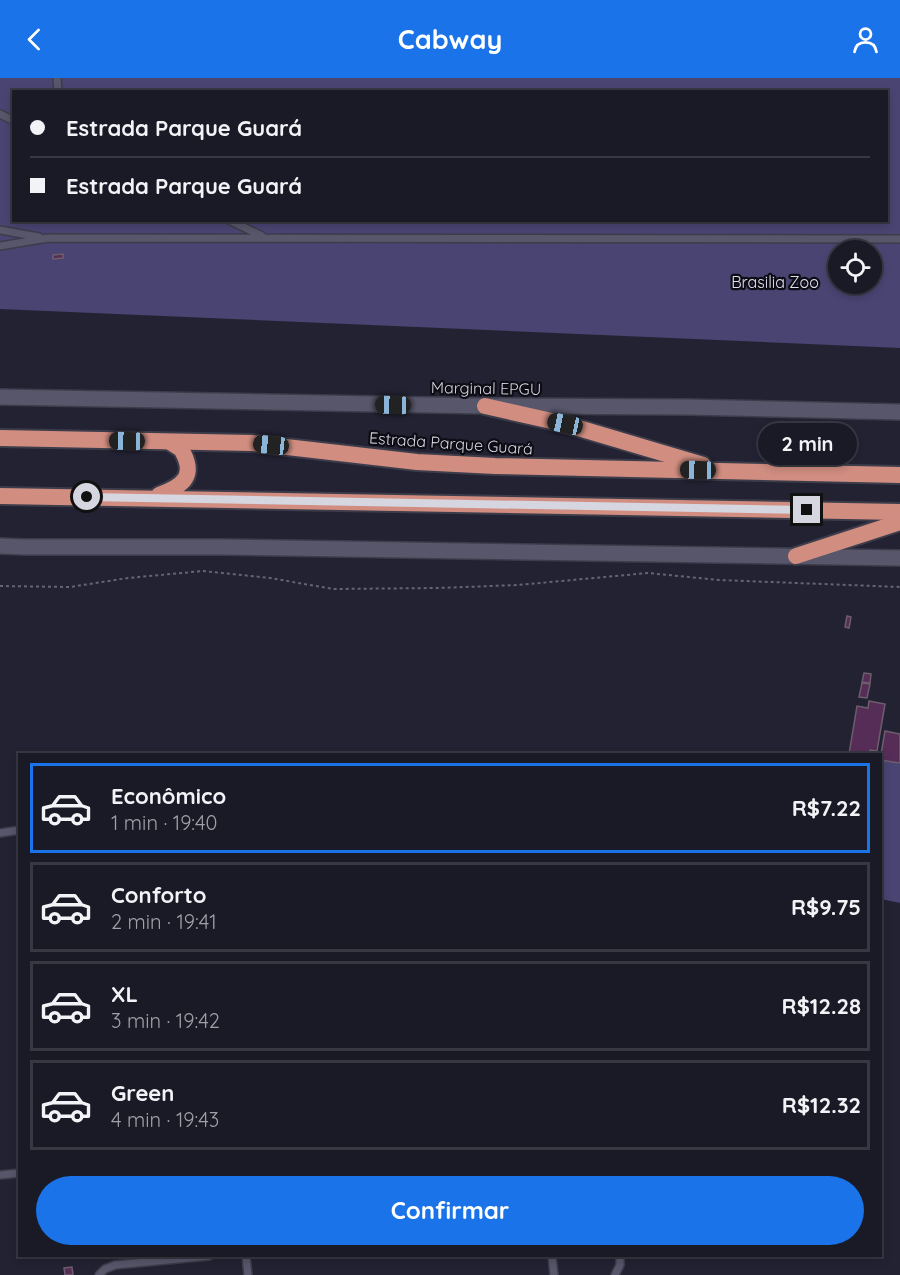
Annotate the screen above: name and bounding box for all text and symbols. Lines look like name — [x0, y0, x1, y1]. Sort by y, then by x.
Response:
text: Cabway — [398, 22, 502, 56]
icon: back — [18, 23, 51, 56]
icon: person — [849, 23, 882, 56]
text: Estrada Parque Guará — [66, 114, 302, 142]
text: Estrada Parque Guará — [66, 172, 302, 200]
map controls — [828, 240, 882, 294]
button: locate — [828, 240, 882, 294]
park label: Brasilia Zoo — [731, 272, 819, 292]
street label: Marginal EPGU — [431, 377, 541, 399]
car — [375, 396, 411, 414]
car — [546, 411, 584, 437]
callout: 2 min — [758, 423, 856, 465]
street label: Estrada Parque Guará — [368, 427, 534, 459]
text: 2 min — [781, 431, 834, 456]
car — [109, 432, 145, 450]
car — [252, 434, 290, 456]
car — [680, 461, 716, 479]
route start — [73, 483, 100, 510]
route end — [793, 496, 820, 523]
icon: car — [39, 781, 93, 835]
text: Econômico — [111, 782, 226, 810]
text: R$7.22 — [792, 794, 861, 822]
text: 1 min · 19:40 — [111, 810, 218, 835]
icon: car — [39, 880, 93, 934]
text: Conforto — [111, 881, 206, 909]
text: R$9.75 — [791, 893, 861, 921]
text: 2 min · 19:41 — [111, 909, 217, 934]
icon: car — [39, 979, 93, 1033]
text: XL — [111, 980, 138, 1008]
text: R$12.28 — [782, 992, 861, 1020]
text: 3 min · 19:42 — [111, 1008, 220, 1033]
icon: car — [39, 1078, 93, 1132]
text: Green — [111, 1079, 174, 1107]
text: R$12.32 — [782, 1091, 861, 1119]
text: 4 min · 19:43 — [111, 1107, 219, 1132]
button: Confirmar — [36, 1176, 864, 1245]

